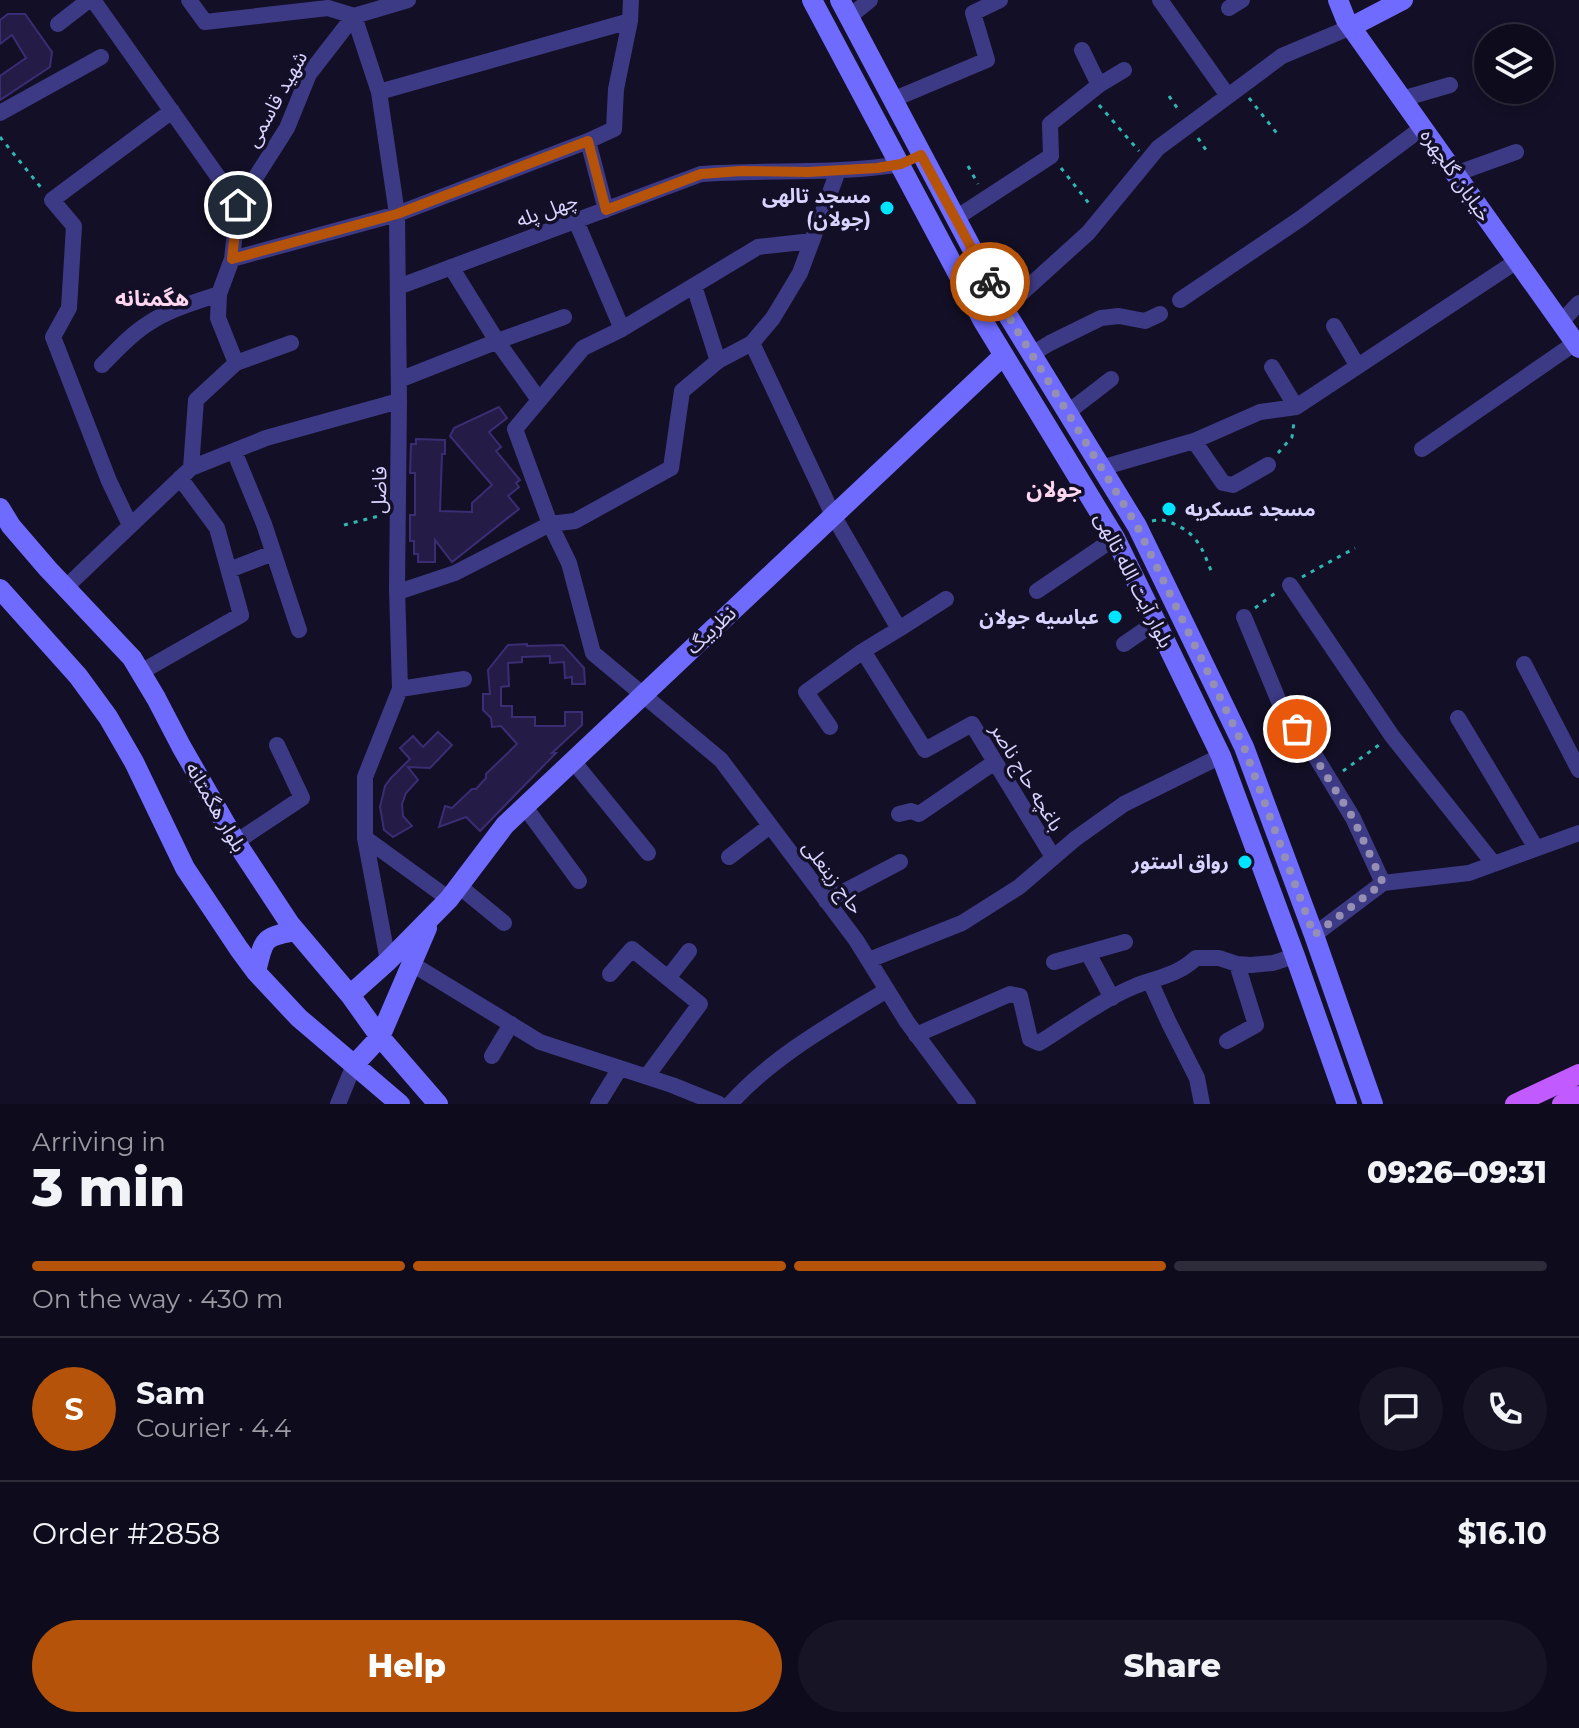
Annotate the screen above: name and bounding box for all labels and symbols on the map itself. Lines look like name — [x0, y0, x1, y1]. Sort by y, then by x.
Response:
street label: شهید قاسمی — [240, 47, 312, 151]
street label: خیابان گلچهره — [1414, 124, 1497, 227]
pin — [204, 171, 272, 239]
place label: مسجد تالهی (جولان) — [762, 184, 871, 231]
street label: چهل پله — [513, 188, 581, 233]
marker: مسجد تالهی (جولان) — [878, 199, 896, 217]
courier — [950, 242, 1030, 322]
district label: هگمتانه — [115, 285, 189, 312]
street label: فاضل — [367, 466, 391, 514]
district label: جولان — [1026, 476, 1082, 503]
place label: مسجد عسکریه — [1185, 497, 1316, 521]
marker: مسجد عسکریه — [1160, 500, 1178, 518]
street label: بلوار آیت الله تالهی — [1090, 508, 1178, 652]
street label: نظربیگ — [681, 601, 741, 659]
place label: عباسیه جولان — [979, 605, 1099, 629]
marker: عباسیه جولان — [1106, 608, 1124, 626]
pin — [1263, 695, 1331, 763]
street label: باغچه حاج ناصر — [982, 718, 1069, 837]
street label: بلوار هگمتانه — [181, 758, 251, 856]
street label: حاج زینعلی — [795, 835, 869, 921]
place label: رواق استور — [1131, 850, 1229, 874]
marker: رواق استور — [1236, 853, 1254, 871]

